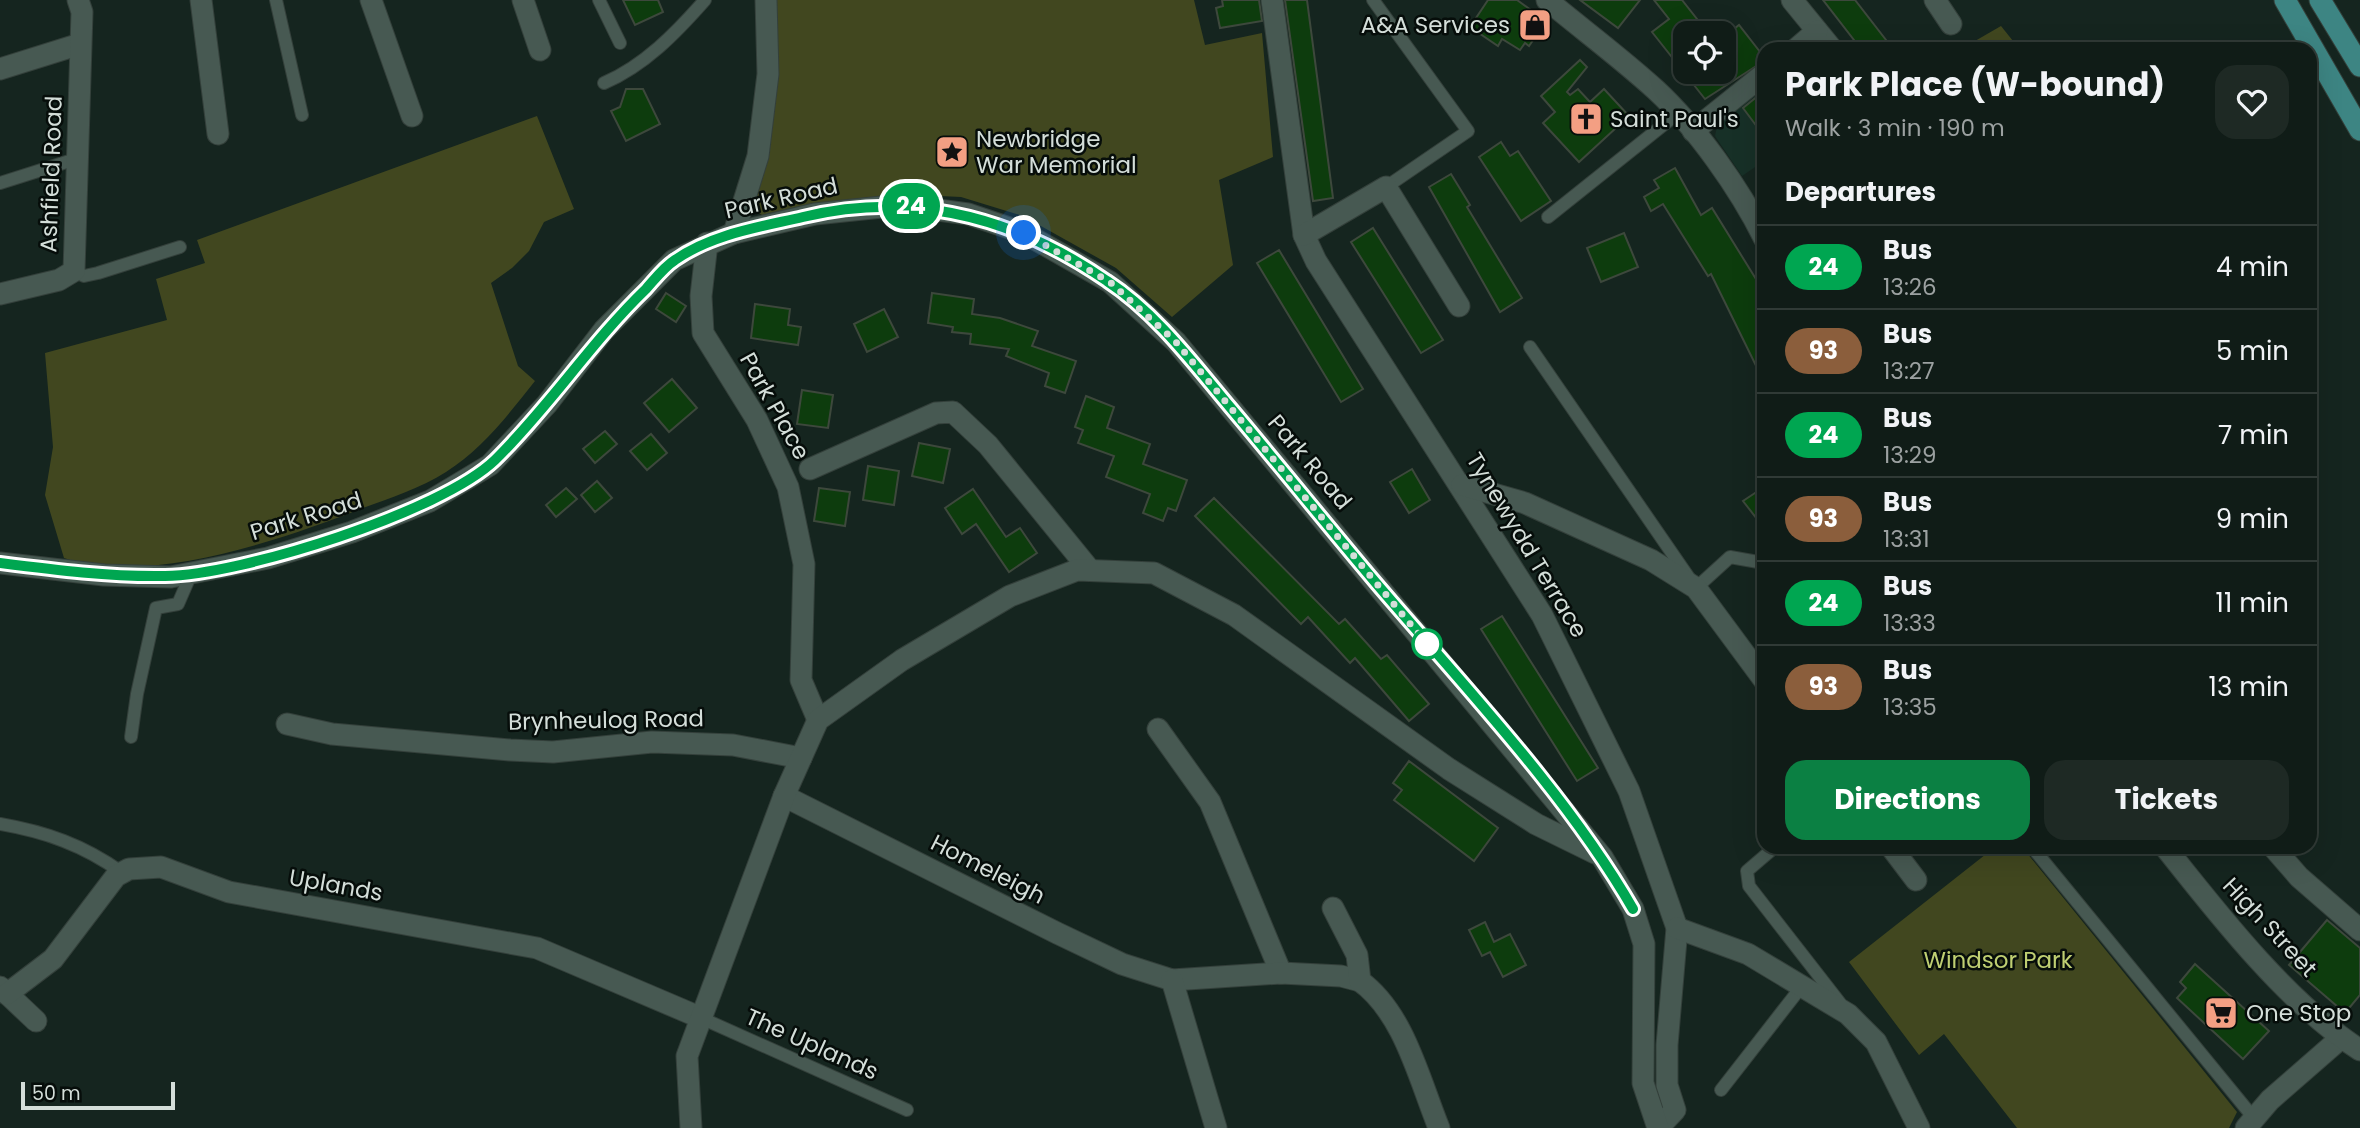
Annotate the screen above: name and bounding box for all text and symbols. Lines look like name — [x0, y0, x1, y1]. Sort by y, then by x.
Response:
shop icon: A&A Services — [1516, 6, 1554, 44]
place label: A&A Services — [1361, 9, 1510, 41]
map controls — [1673, 21, 1736, 84]
button: locate — [1673, 21, 1736, 84]
text: Park Place (W-bound) — [1785, 61, 2165, 108]
button: heart — [2215, 65, 2289, 139]
street label: Ashfield Road — [32, 95, 70, 253]
church icon: Saint Paul's — [1567, 100, 1605, 138]
place label: Saint Paul's — [1610, 103, 1739, 135]
text: Walk · 3 min · 190 m — [1785, 112, 2005, 144]
place label: Newbridge War Memorial — [976, 123, 1137, 181]
place icon: Newbridge War Memorial — [933, 133, 971, 171]
street label: Park Road — [721, 169, 841, 227]
text: Departures — [1785, 174, 1936, 210]
line badge: 24 — [880, 183, 942, 229]
text: 24 — [896, 189, 926, 222]
your location — [1006, 215, 1041, 250]
text: Bus — [1883, 232, 1932, 268]
text: 4 min — [2216, 249, 2289, 285]
text: 24 — [1809, 250, 1838, 283]
text: 13:26 — [1883, 271, 1937, 303]
text: Bus — [1883, 316, 1932, 352]
text: 5 min — [2216, 333, 2289, 369]
text: 93 — [1809, 334, 1838, 367]
street label: Park Place — [732, 347, 818, 465]
text: 13:27 — [1883, 355, 1935, 387]
text: Bus — [1883, 400, 1932, 436]
street label: Park Road — [1261, 408, 1359, 516]
text: 7 min — [2218, 417, 2289, 453]
text: 24 — [1809, 418, 1838, 451]
text: 13:29 — [1883, 439, 1937, 471]
street label: Tynewydd Terrace — [1459, 446, 1595, 644]
street label: Park Road — [246, 484, 366, 548]
text: Bus — [1883, 484, 1932, 520]
text: 9 min — [2216, 501, 2289, 537]
text: 93 — [1809, 502, 1838, 535]
text: 13:31 — [1883, 523, 1930, 555]
text: Bus — [1883, 568, 1932, 604]
text: 11 min — [2216, 585, 2289, 621]
text: 24 — [1809, 586, 1838, 619]
text: 13:33 — [1883, 607, 1936, 639]
unlabelled marker — [1412, 629, 1442, 659]
text: Bus — [1883, 652, 1932, 688]
text: 13 min — [2209, 669, 2289, 705]
text: 93 — [1809, 670, 1838, 703]
text: 13:35 — [1883, 691, 1937, 723]
street label: Brynheulog Road — [508, 702, 704, 738]
button: Directions — [1785, 760, 2030, 840]
button: Tickets — [2044, 760, 2289, 840]
street label: Homeleigh — [925, 826, 1051, 912]
street label: Uplands — [287, 861, 385, 909]
street label: High Street — [2216, 870, 2324, 984]
park label: Windsor Park — [1923, 944, 2073, 976]
supermarket icon: One Stop — [2202, 994, 2240, 1032]
place label: One Stop — [2246, 997, 2351, 1029]
street label: The Uplands — [741, 1000, 883, 1088]
scale bar — [21, 1079, 175, 1111]
text: 50 m — [32, 1080, 81, 1107]

